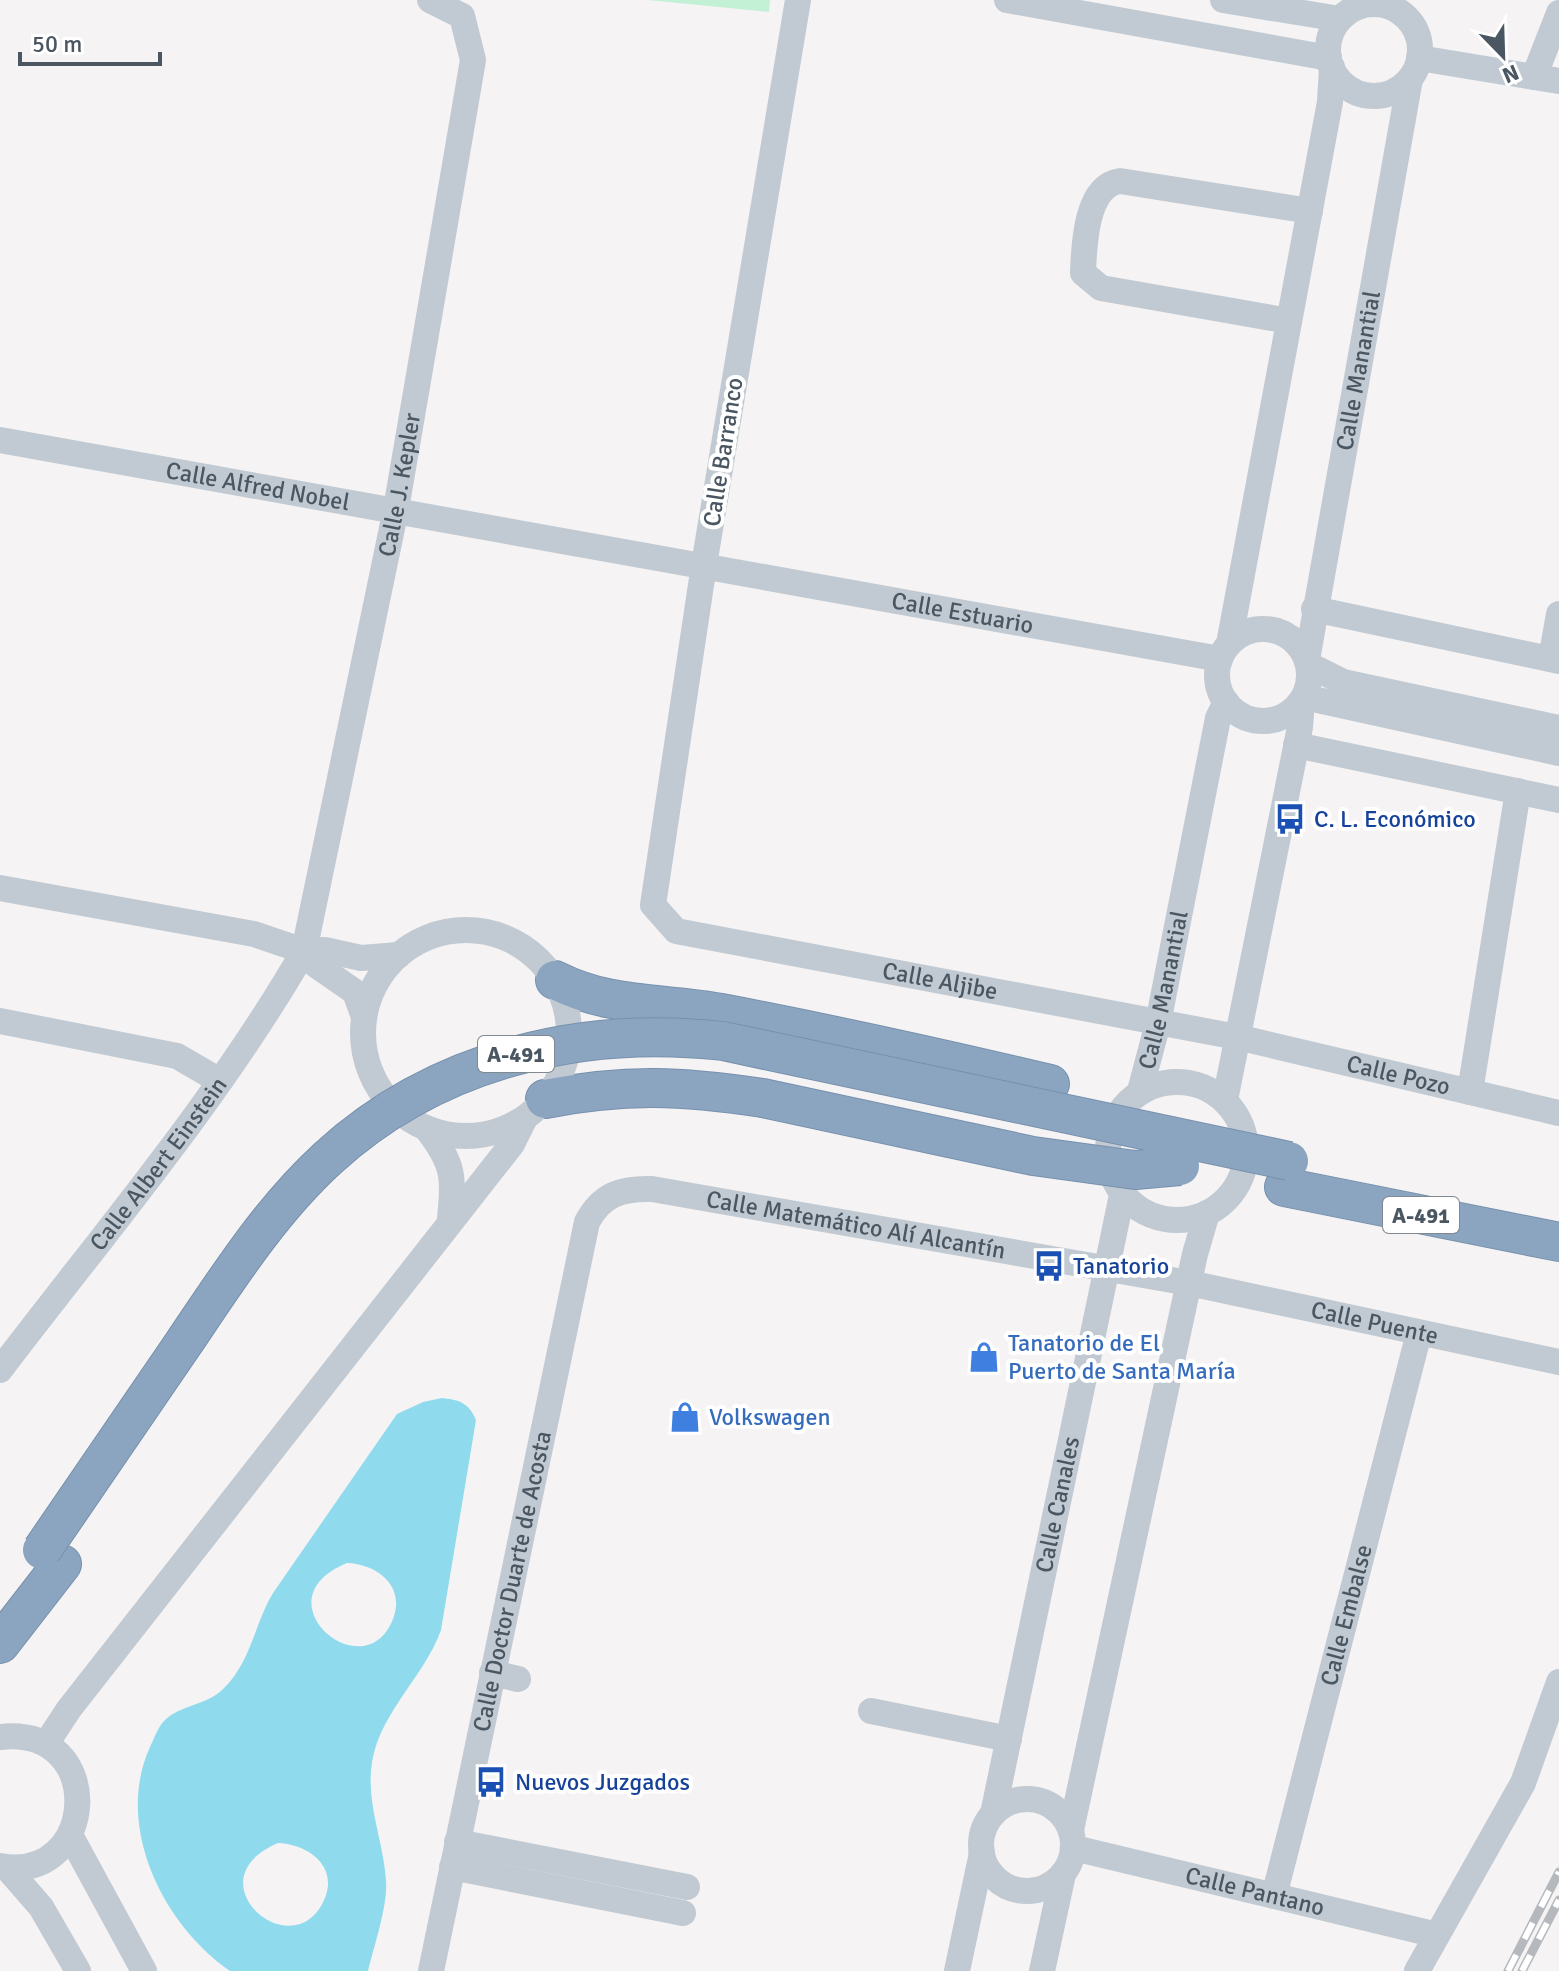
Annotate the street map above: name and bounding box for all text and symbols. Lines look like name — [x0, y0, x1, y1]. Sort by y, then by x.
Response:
scale bar — [20, 16, 160, 66]
north arrow — [1463, 16, 1543, 96]
text: 50 m — [32, 29, 82, 59]
text: N — [1498, 59, 1523, 89]
street label: Calle Manantial — [1329, 288, 1387, 453]
street label: Calle Barranco — [696, 375, 750, 529]
street label: Calle J. Kepler — [371, 411, 427, 559]
street label: Calle Alfred Nobel — [164, 455, 352, 518]
street label: Calle Estuario — [889, 585, 1036, 640]
bus stop icon: C. L. Económico — [1273, 802, 1307, 836]
place label: C. L. Económico — [1314, 804, 1476, 834]
street label: Calle Manantial — [1131, 908, 1195, 1072]
street label: Calle Aljibe — [880, 955, 1000, 1006]
road number: A-491 — [478, 1036, 554, 1072]
street label: Calle Pozo — [1344, 1048, 1453, 1102]
street label: Calle Albert Einstein — [83, 1071, 234, 1257]
street label: Calle Matemático Alí Alcantín — [704, 1184, 1008, 1266]
road number: A-491 — [1383, 1197, 1459, 1233]
bus stop icon: Tanatorio — [1032, 1249, 1066, 1283]
place label: Tanatorio — [1073, 1251, 1169, 1281]
street label: Calle Puente — [1308, 1294, 1441, 1351]
place label: Tanatorio de El Puerto de Santa María — [1008, 1328, 1236, 1386]
shop icon: Tanatorio de El Puerto de Santa María — [967, 1340, 1001, 1374]
shop icon: Volkswagen — [668, 1400, 702, 1434]
place label: Volkswagen — [709, 1402, 831, 1432]
street label: Calle Doctor Duarte de Acosta — [466, 1428, 558, 1734]
street label: Calle Canales — [1029, 1434, 1086, 1576]
street label: Calle Embalse — [1314, 1541, 1379, 1689]
bus stop icon: Nuevos Juzgados — [474, 1765, 508, 1799]
place label: Nuevos Juzgados — [515, 1767, 690, 1797]
street label: Calle Pantano — [1182, 1860, 1327, 1922]

